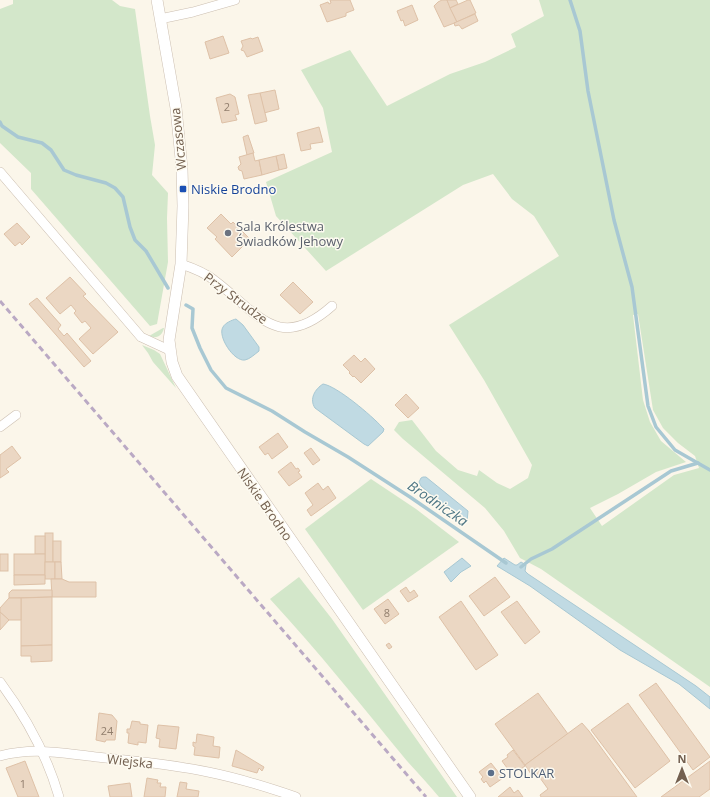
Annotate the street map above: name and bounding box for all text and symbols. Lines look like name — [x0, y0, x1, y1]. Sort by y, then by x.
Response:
house number: 2 — [224, 99, 230, 114]
street label: Wczasowa — [166, 107, 190, 171]
place label: Niskie Brodno — [191, 180, 277, 198]
marker: Niskie Brodno — [178, 184, 188, 194]
place label: Sala Królestwa Świadków Jehowy — [236, 217, 343, 250]
marker: Sala Królestwa Świadków Jehowy — [223, 228, 233, 238]
street label: Przy Strudze — [200, 268, 272, 328]
street label: Niskie Brodno — [233, 464, 297, 544]
water label: Brodniczka — [404, 476, 472, 530]
house number: 8 — [384, 605, 390, 620]
house number: 24 — [101, 723, 114, 738]
north arrow — [662, 749, 702, 789]
street label: Wiejska — [106, 750, 154, 772]
text: N — [678, 751, 686, 766]
place label: STOLKAR — [499, 764, 554, 782]
marker: STOLKAR — [486, 768, 496, 778]
house number: 1 — [20, 776, 26, 791]

